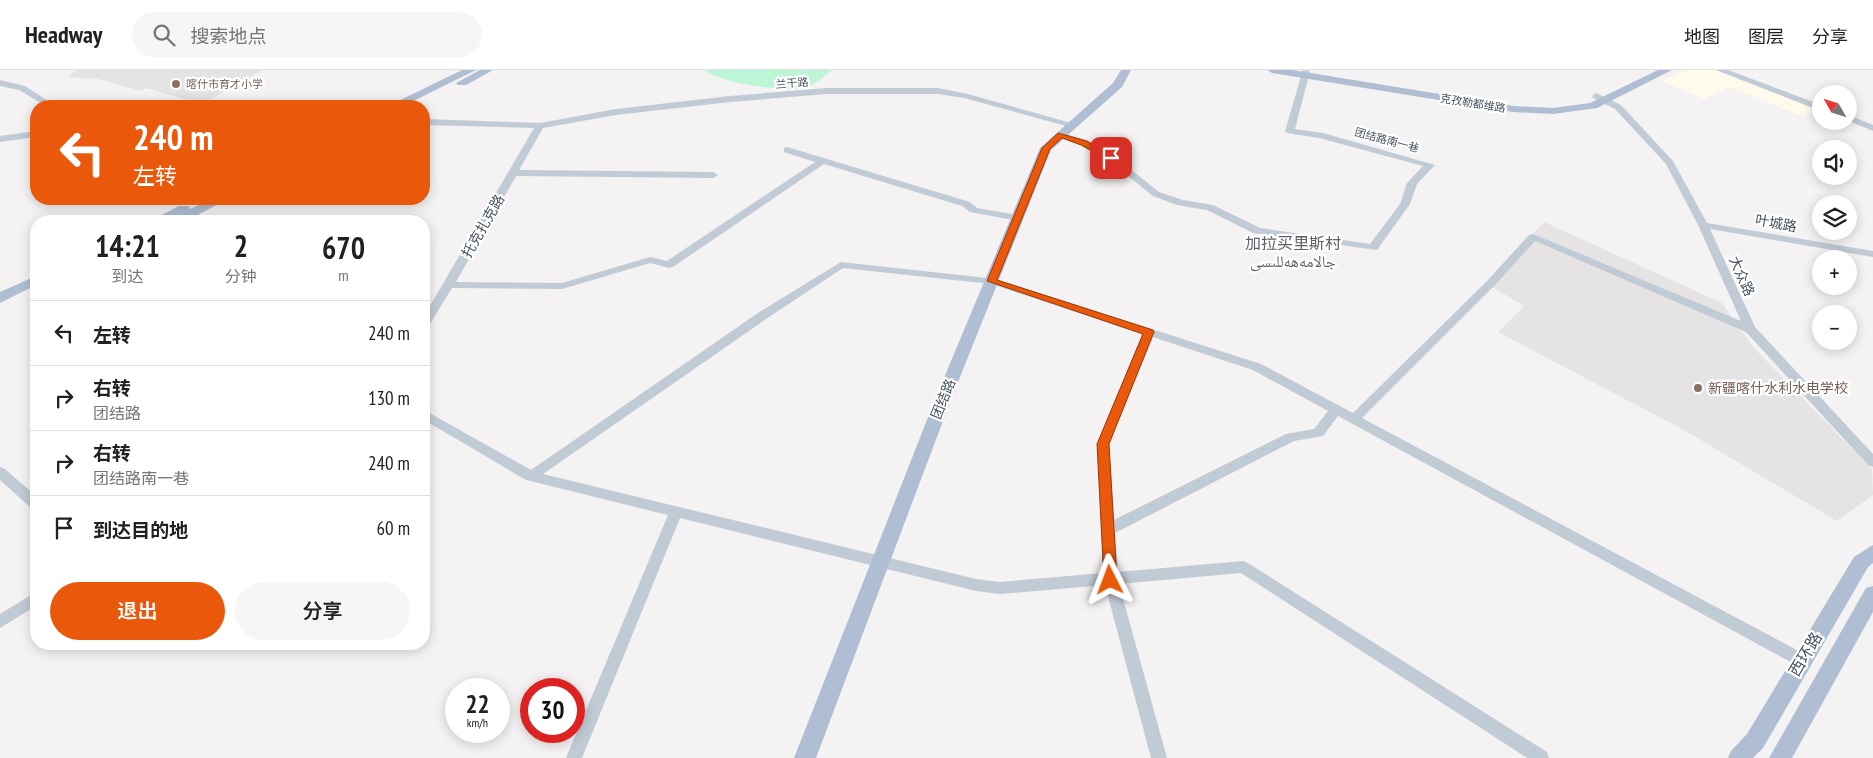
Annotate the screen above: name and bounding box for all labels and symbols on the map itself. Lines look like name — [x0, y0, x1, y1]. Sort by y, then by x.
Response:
street label: 兰干路 — [775, 75, 809, 91]
place label: 喀什市育才小学 — [186, 77, 263, 91]
marker: 喀什市育才小学 — [170, 78, 182, 90]
north arrow — [1812, 85, 1858, 130]
street label: 克孜勒都维路 — [1439, 91, 1507, 115]
street label: 团结路南一巷 — [1353, 125, 1421, 155]
pin — [1090, 137, 1132, 179]
street label: 托克扎克路 — [458, 191, 508, 261]
street label: 叶城路 — [1754, 210, 1798, 236]
district label: 加拉买里斯村 جالامەھەللىسى — [1245, 233, 1341, 272]
street label: 大众路 — [1725, 253, 1759, 299]
street label: 团结路 — [927, 376, 959, 422]
place label: 新疆喀什水利水电学校 — [1708, 379, 1848, 397]
marker: 新疆喀什水利水电学校 — [1692, 382, 1704, 394]
position arrow — [1083, 553, 1135, 605]
street label: 西环路 — [1784, 628, 1826, 680]
speed limit sign: 30 — [520, 678, 585, 743]

